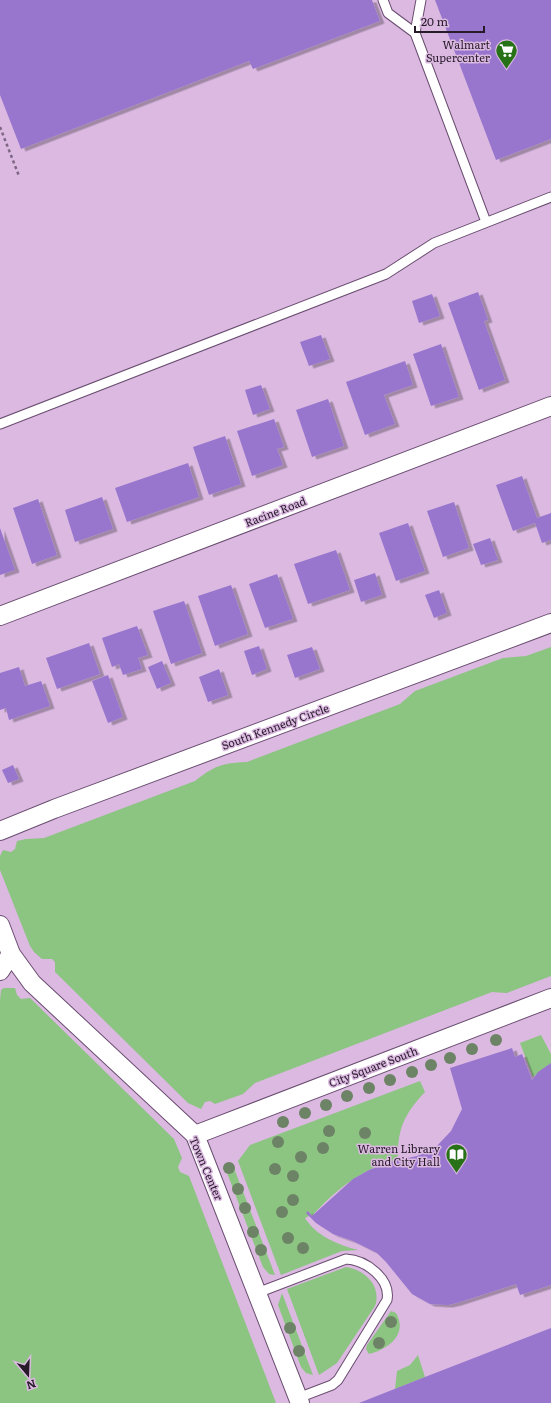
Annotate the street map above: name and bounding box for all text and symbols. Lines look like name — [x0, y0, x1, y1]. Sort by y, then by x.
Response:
scale bar — [415, 8, 484, 34]
text: 20 m — [421, 12, 448, 30]
place label: Walmart Supercenter — [426, 36, 491, 65]
supermarket icon: Walmart Supercenter — [493, 37, 519, 70]
street label: Racine Road — [242, 492, 308, 530]
street label: South Kennedy Circle — [219, 699, 331, 753]
street label: City Square South — [326, 1042, 420, 1090]
street label: Town Center — [186, 1134, 228, 1203]
place label: Warren Library and City Hall — [357, 1140, 441, 1169]
library icon: Warren Library and City Hall — [443, 1141, 469, 1174]
north arrow — [8, 1355, 48, 1395]
text: N — [25, 1376, 39, 1394]

